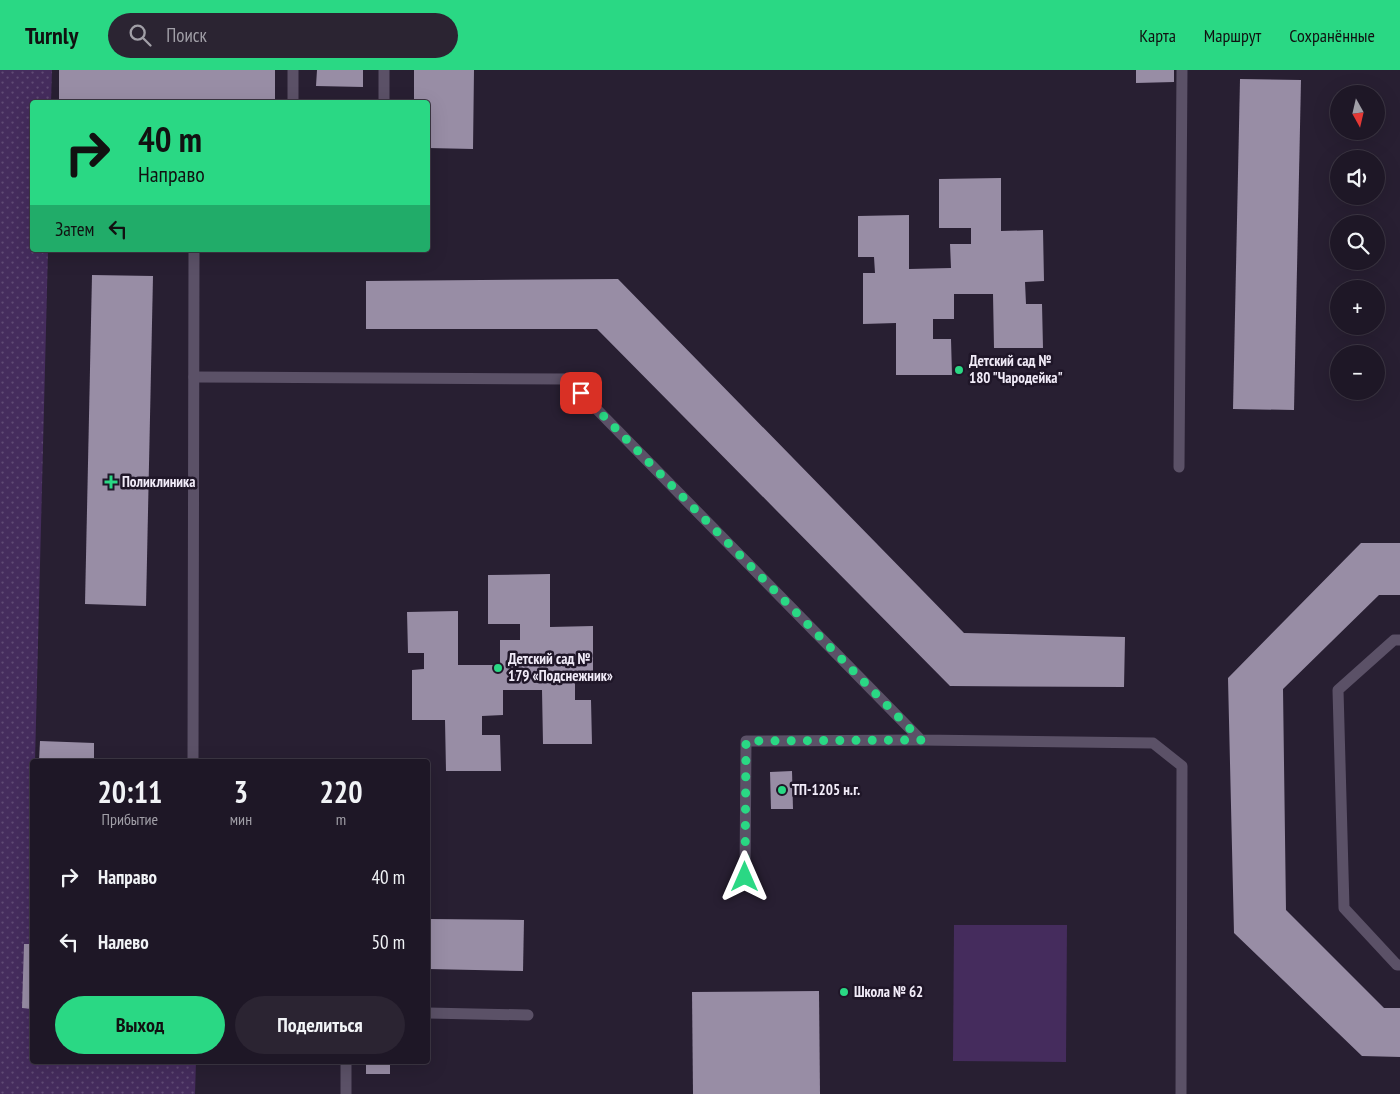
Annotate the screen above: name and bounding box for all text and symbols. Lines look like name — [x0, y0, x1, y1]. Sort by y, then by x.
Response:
search box — [108, 13, 458, 58]
text: Turnly — [25, 20, 78, 51]
icon: search — [126, 21, 154, 49]
text: Поиск — [166, 23, 207, 47]
text: Карта — [1139, 24, 1176, 47]
text: Маршрут — [1204, 24, 1261, 47]
text: Сохранённые — [1289, 24, 1375, 47]
north arrow — [1330, 85, 1385, 140]
map controls — [1330, 85, 1385, 400]
text: 40 m — [138, 116, 202, 162]
icon: right — [55, 120, 120, 185]
button: sound — [1330, 150, 1385, 205]
text: Направо — [138, 160, 205, 188]
icon: left — [104, 215, 132, 243]
button: search — [1330, 215, 1385, 270]
text: Затем — [55, 217, 94, 241]
button: + — [1330, 280, 1385, 335]
button: − — [1330, 345, 1385, 400]
place label: Детский сад № 180 "Чародейка" — [969, 351, 1063, 387]
marker: Детский сад № 180 "Чародейка" — [953, 364, 965, 376]
pin — [560, 372, 602, 414]
icon: arrive — [567, 379, 595, 407]
place label: Поликлиника — [122, 472, 195, 491]
marker: Поликлиника — [104, 475, 118, 489]
place label: Детский сад № 179 «Подснежник» — [508, 649, 613, 685]
marker: Детский сад № 179 «Подснежник» — [492, 662, 504, 674]
text: 20:11 — [97, 772, 162, 811]
text: 3 — [234, 772, 248, 811]
text: 220 — [320, 772, 363, 811]
place label: ТП-1205 н.г. — [792, 780, 860, 799]
marker: ТП-1205 н.г. — [776, 784, 788, 796]
text: Прибытие — [102, 809, 158, 829]
text: мин — [230, 809, 252, 829]
text: m — [336, 809, 346, 829]
position arrow — [718, 850, 770, 902]
icon: right — [55, 863, 83, 891]
text: Направо — [98, 865, 157, 889]
text: 40 m — [372, 865, 405, 889]
icon: left — [55, 928, 83, 956]
text: Налево — [98, 930, 149, 954]
text: 50 m — [372, 930, 405, 954]
place label: Школа № 62 — [854, 982, 923, 1001]
marker: Школа № 62 — [838, 986, 850, 998]
button: Выход — [55, 996, 225, 1054]
button: Поделиться — [235, 996, 405, 1054]

